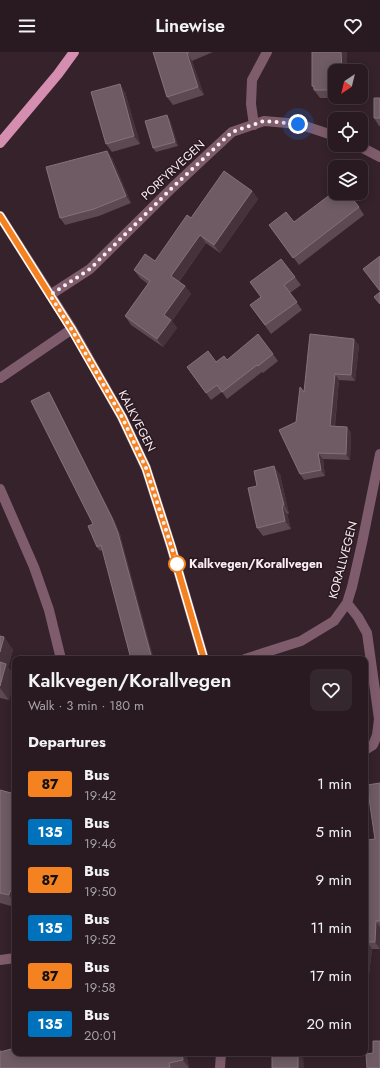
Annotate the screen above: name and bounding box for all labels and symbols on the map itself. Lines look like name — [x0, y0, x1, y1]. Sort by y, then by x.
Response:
north arrow — [328, 64, 368, 104]
your location — [288, 114, 308, 134]
street label: PORFYRVEGEN — [137, 136, 209, 204]
street label: KALKVEGEN — [114, 387, 160, 455]
street label: KORALLVEGEN — [324, 519, 362, 601]
marker: Kalkvegen/Korallvegen — [168, 555, 186, 573]
place label: Kalkvegen/Korallvegen — [189, 555, 323, 573]

